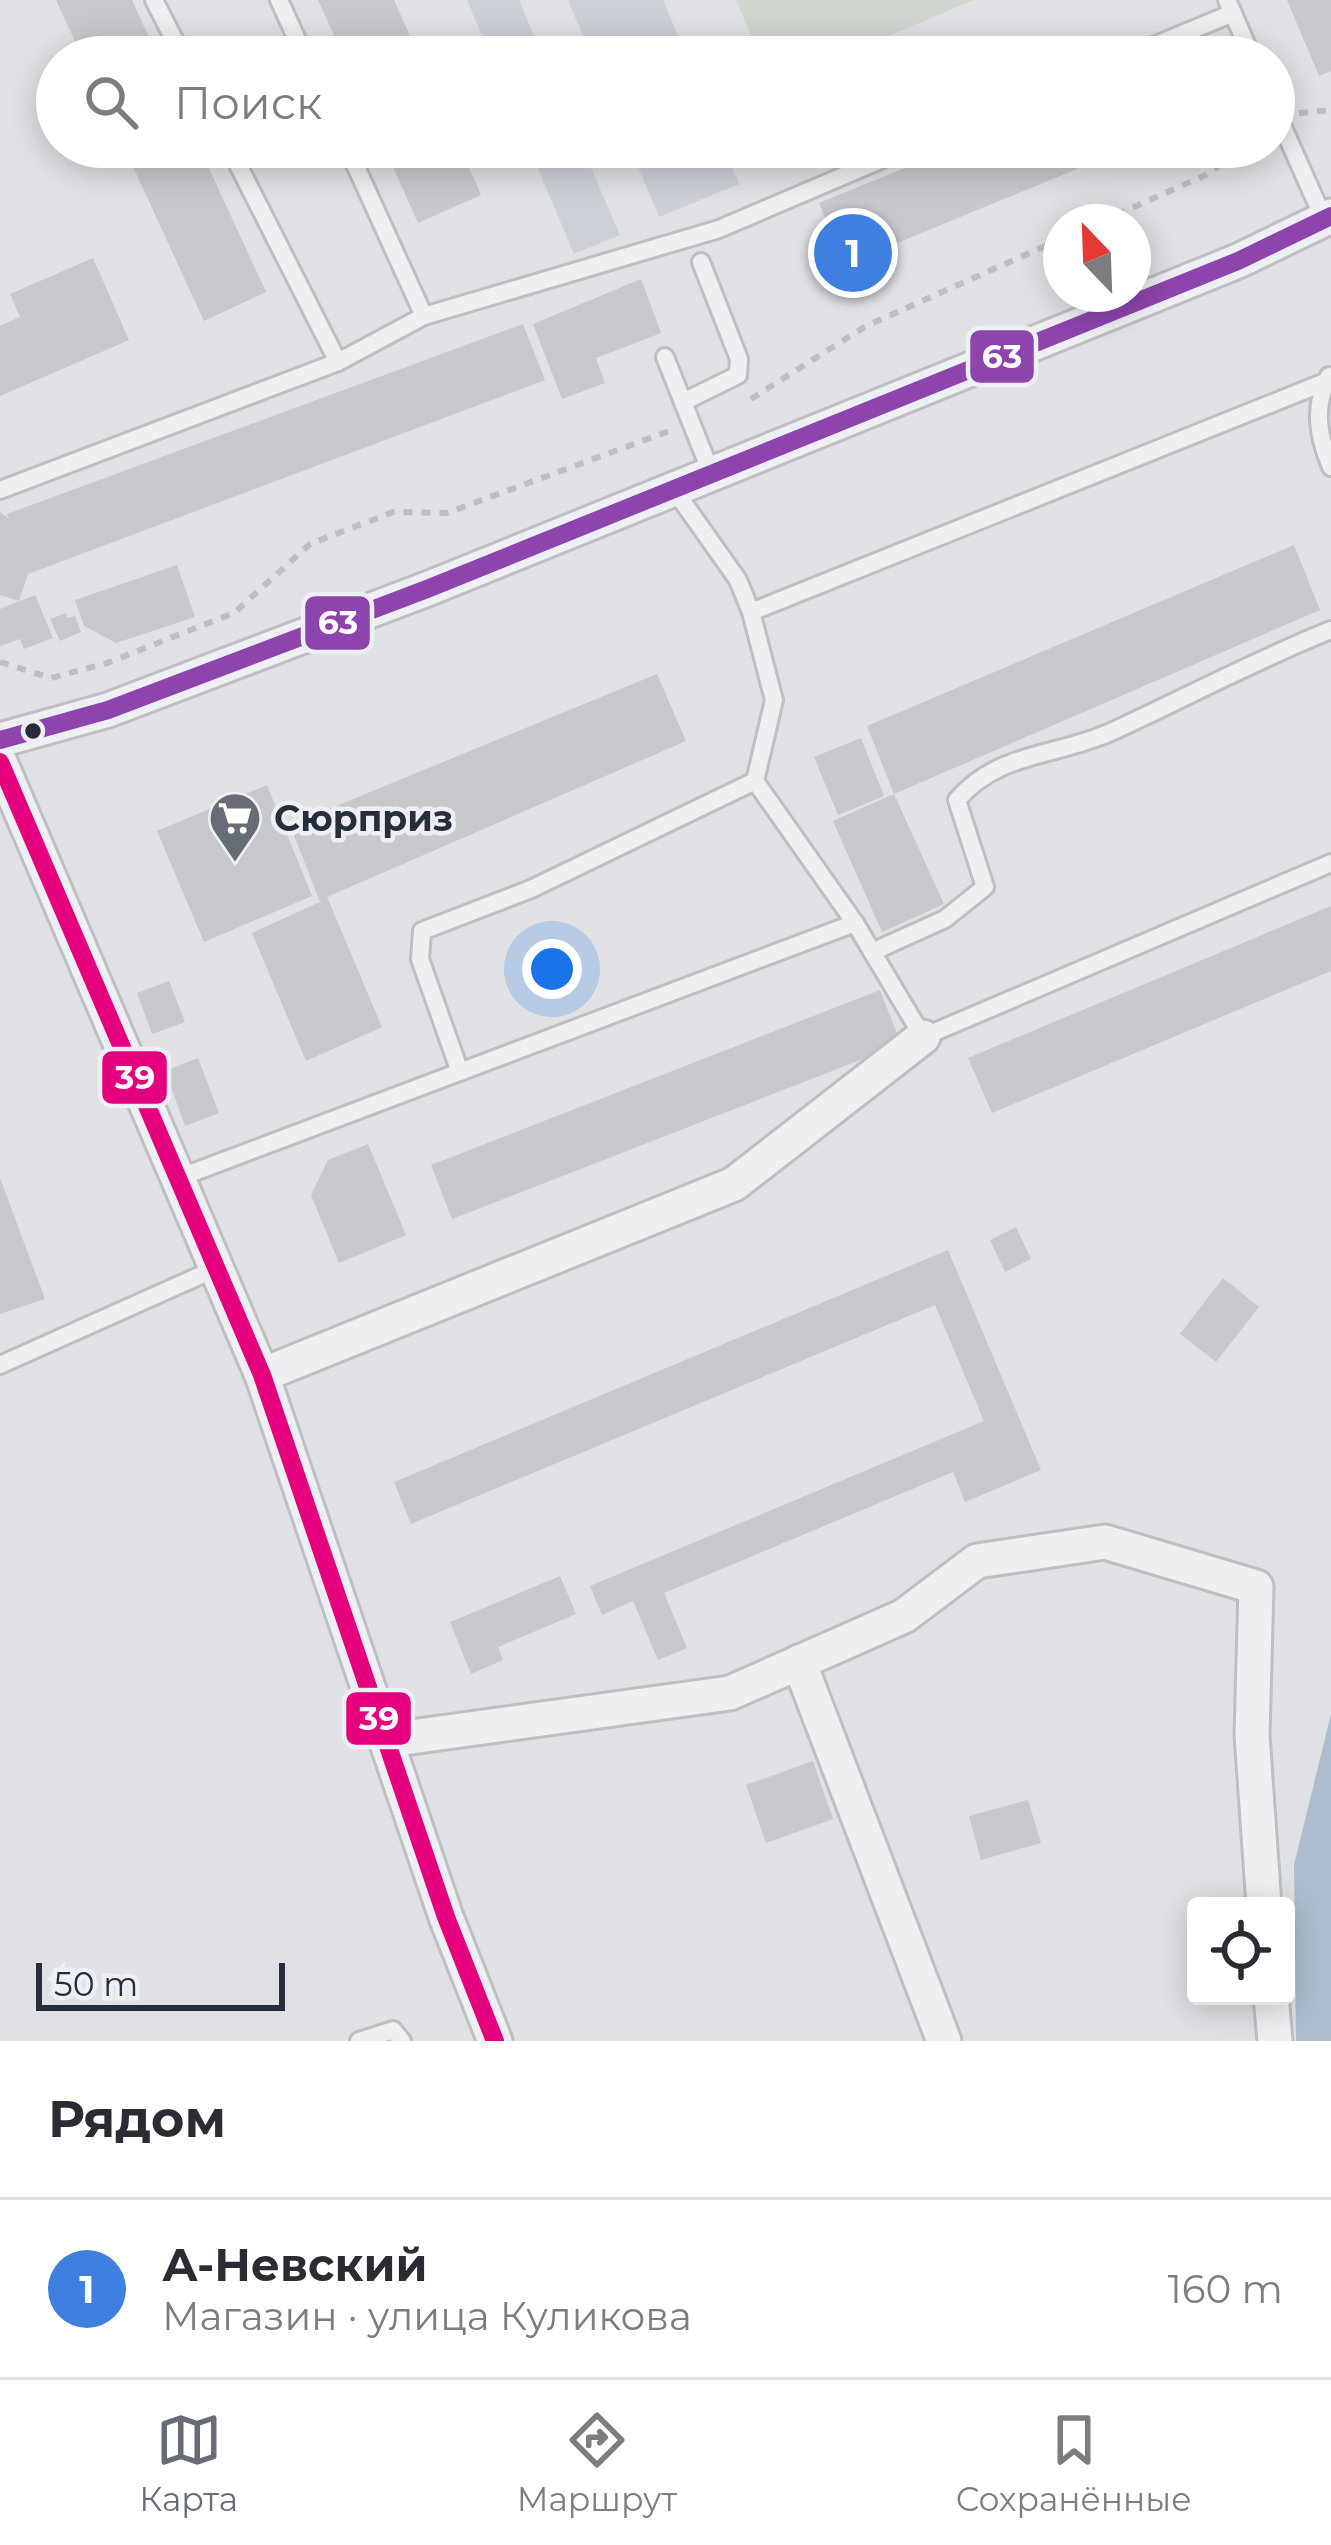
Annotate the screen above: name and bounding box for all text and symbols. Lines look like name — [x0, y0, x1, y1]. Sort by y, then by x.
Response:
search box — [36, 36, 1295, 168]
icon: search — [78, 69, 144, 135]
text: Поиск — [174, 75, 322, 130]
north arrow — [1043, 204, 1151, 312]
pin: 1 — [814, 208, 892, 298]
line badge: 63 — [968, 328, 1036, 385]
text: 63 — [982, 336, 1022, 376]
line badge: 63 — [303, 594, 372, 652]
text: 63 — [318, 602, 358, 642]
unlabelled marker — [22, 720, 44, 742]
supermarket icon: Сюрприз — [207, 790, 263, 864]
place label: Сюрприз — [274, 796, 453, 840]
your location — [522, 939, 582, 999]
line badge: 39 — [100, 1049, 169, 1106]
text: 39 — [114, 1057, 155, 1097]
line badge: 39 — [344, 1690, 413, 1747]
text: 39 — [358, 1698, 399, 1738]
map controls — [1187, 1897, 1295, 2005]
button: locate — [1187, 1897, 1295, 2005]
scale bar — [36, 1957, 285, 2010]
text: 50 m — [54, 1964, 138, 2004]
text: Рядом — [48, 2088, 226, 2150]
text: А-Невский — [162, 2237, 427, 2292]
text: 1 — [79, 2265, 95, 2313]
text: 160 m — [1168, 2265, 1283, 2313]
text: Магазин · улица Куликова — [162, 2292, 692, 2340]
tab: Карта — [139, 2407, 238, 2519]
tab: Маршрут — [517, 2407, 677, 2519]
tab: Сохранённые — [956, 2407, 1192, 2519]

